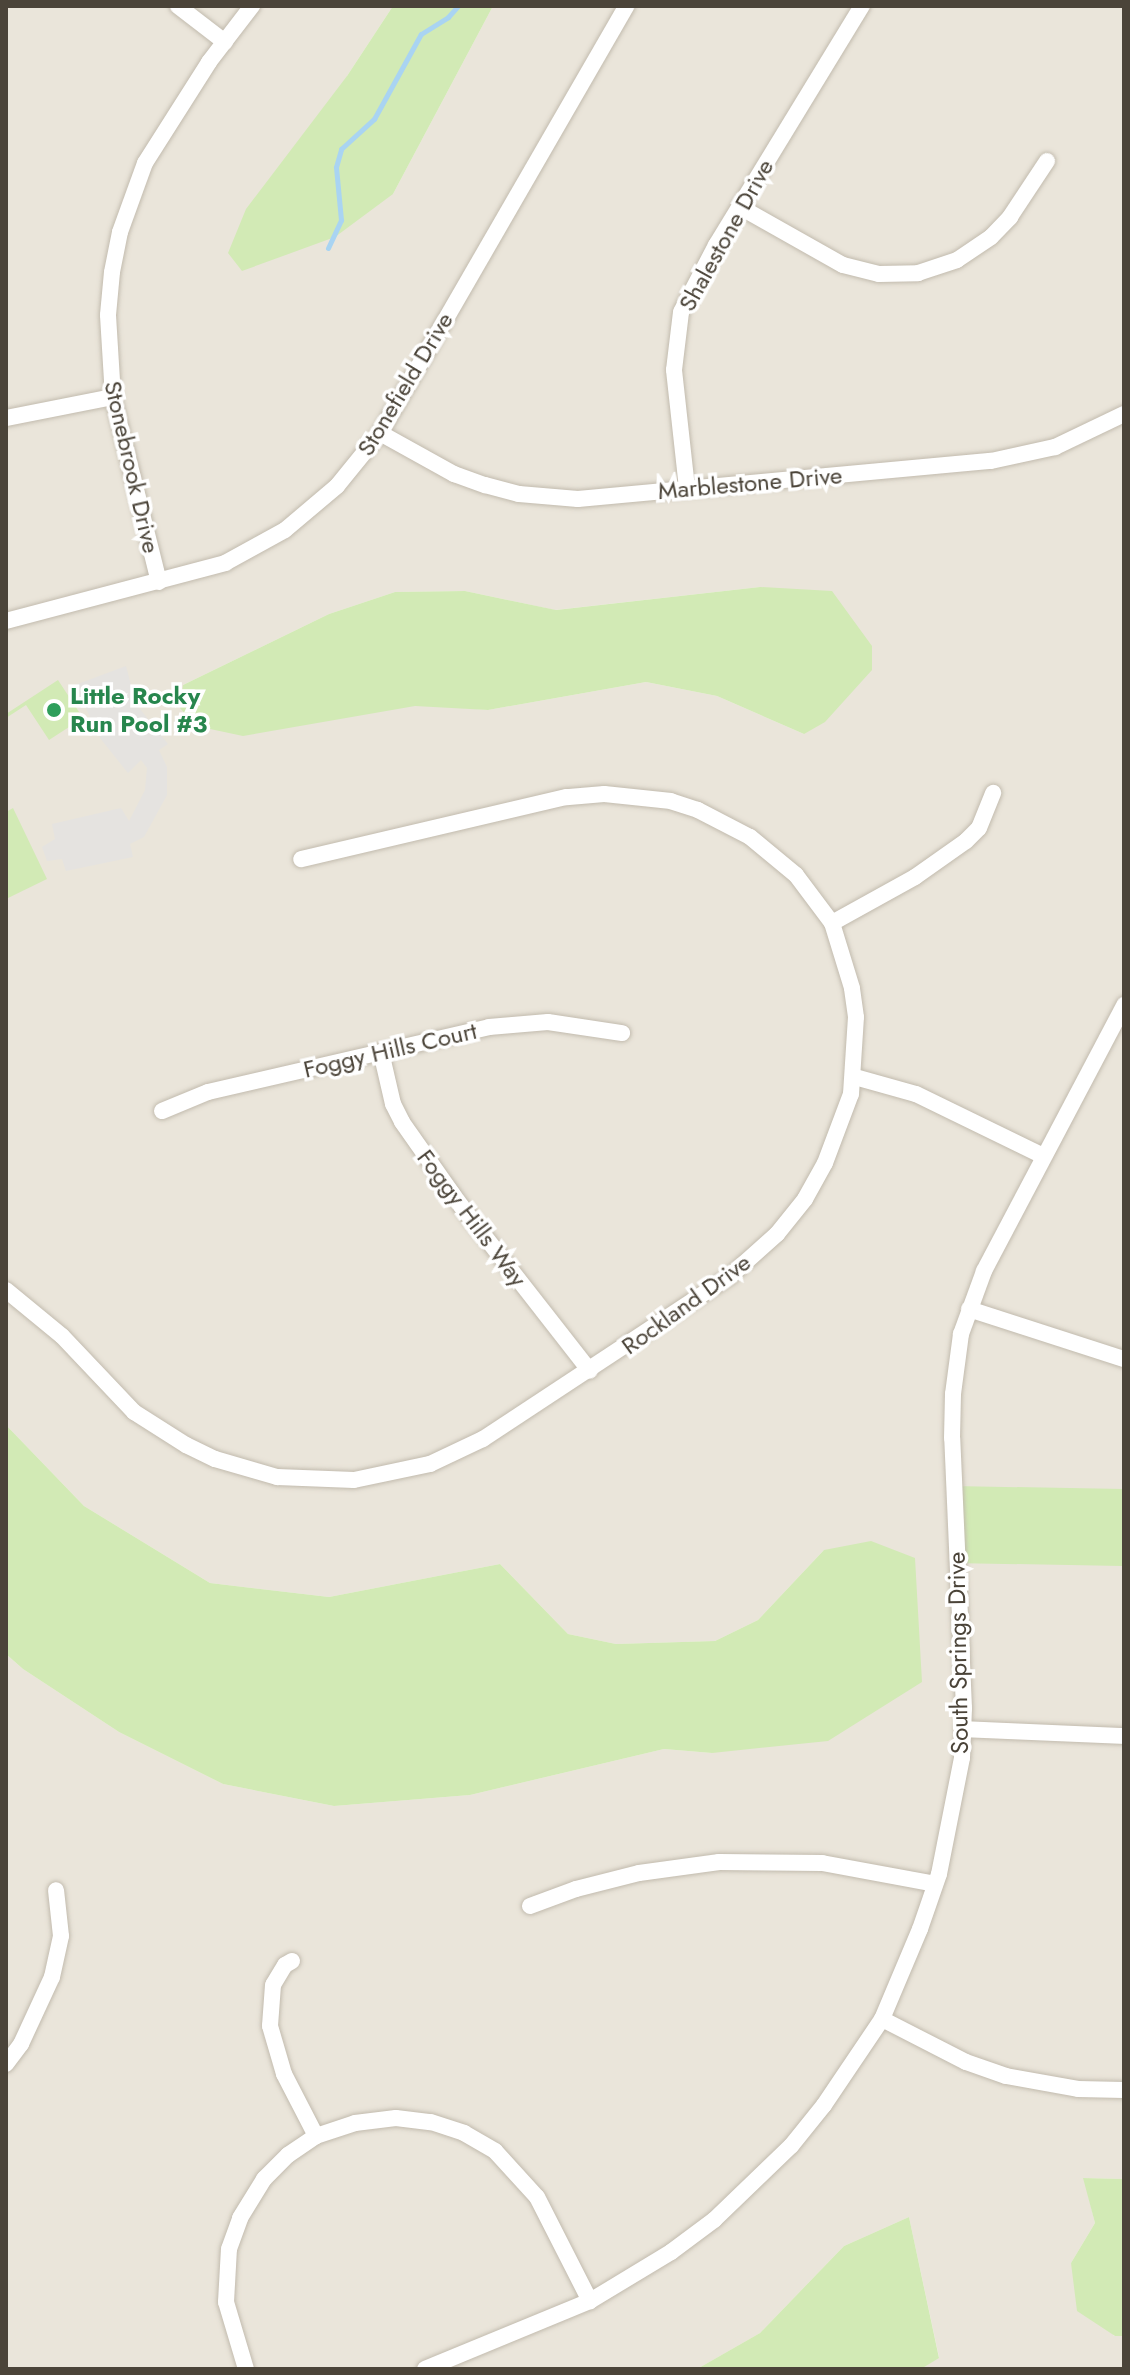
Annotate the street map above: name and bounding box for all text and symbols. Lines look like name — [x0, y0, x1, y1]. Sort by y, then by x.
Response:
street label: Shalestone Drive — [672, 154, 780, 316]
street label: Stonefield Drive — [351, 307, 459, 461]
street label: Stonebrook Drive — [98, 378, 166, 556]
street label: Marblestone Drive — [657, 461, 843, 505]
place label: Little Rocky Run Pool #3 — [70, 682, 207, 738]
marker: Little Rocky Run Pool #3 — [45, 701, 63, 719]
street label: Foggy Hills Court — [301, 1016, 479, 1084]
street label: Foggy Hills Way — [411, 1144, 533, 1292]
street label: Rockland Drive — [616, 1248, 756, 1360]
street label: South Springs Drive — [942, 1552, 974, 1754]

